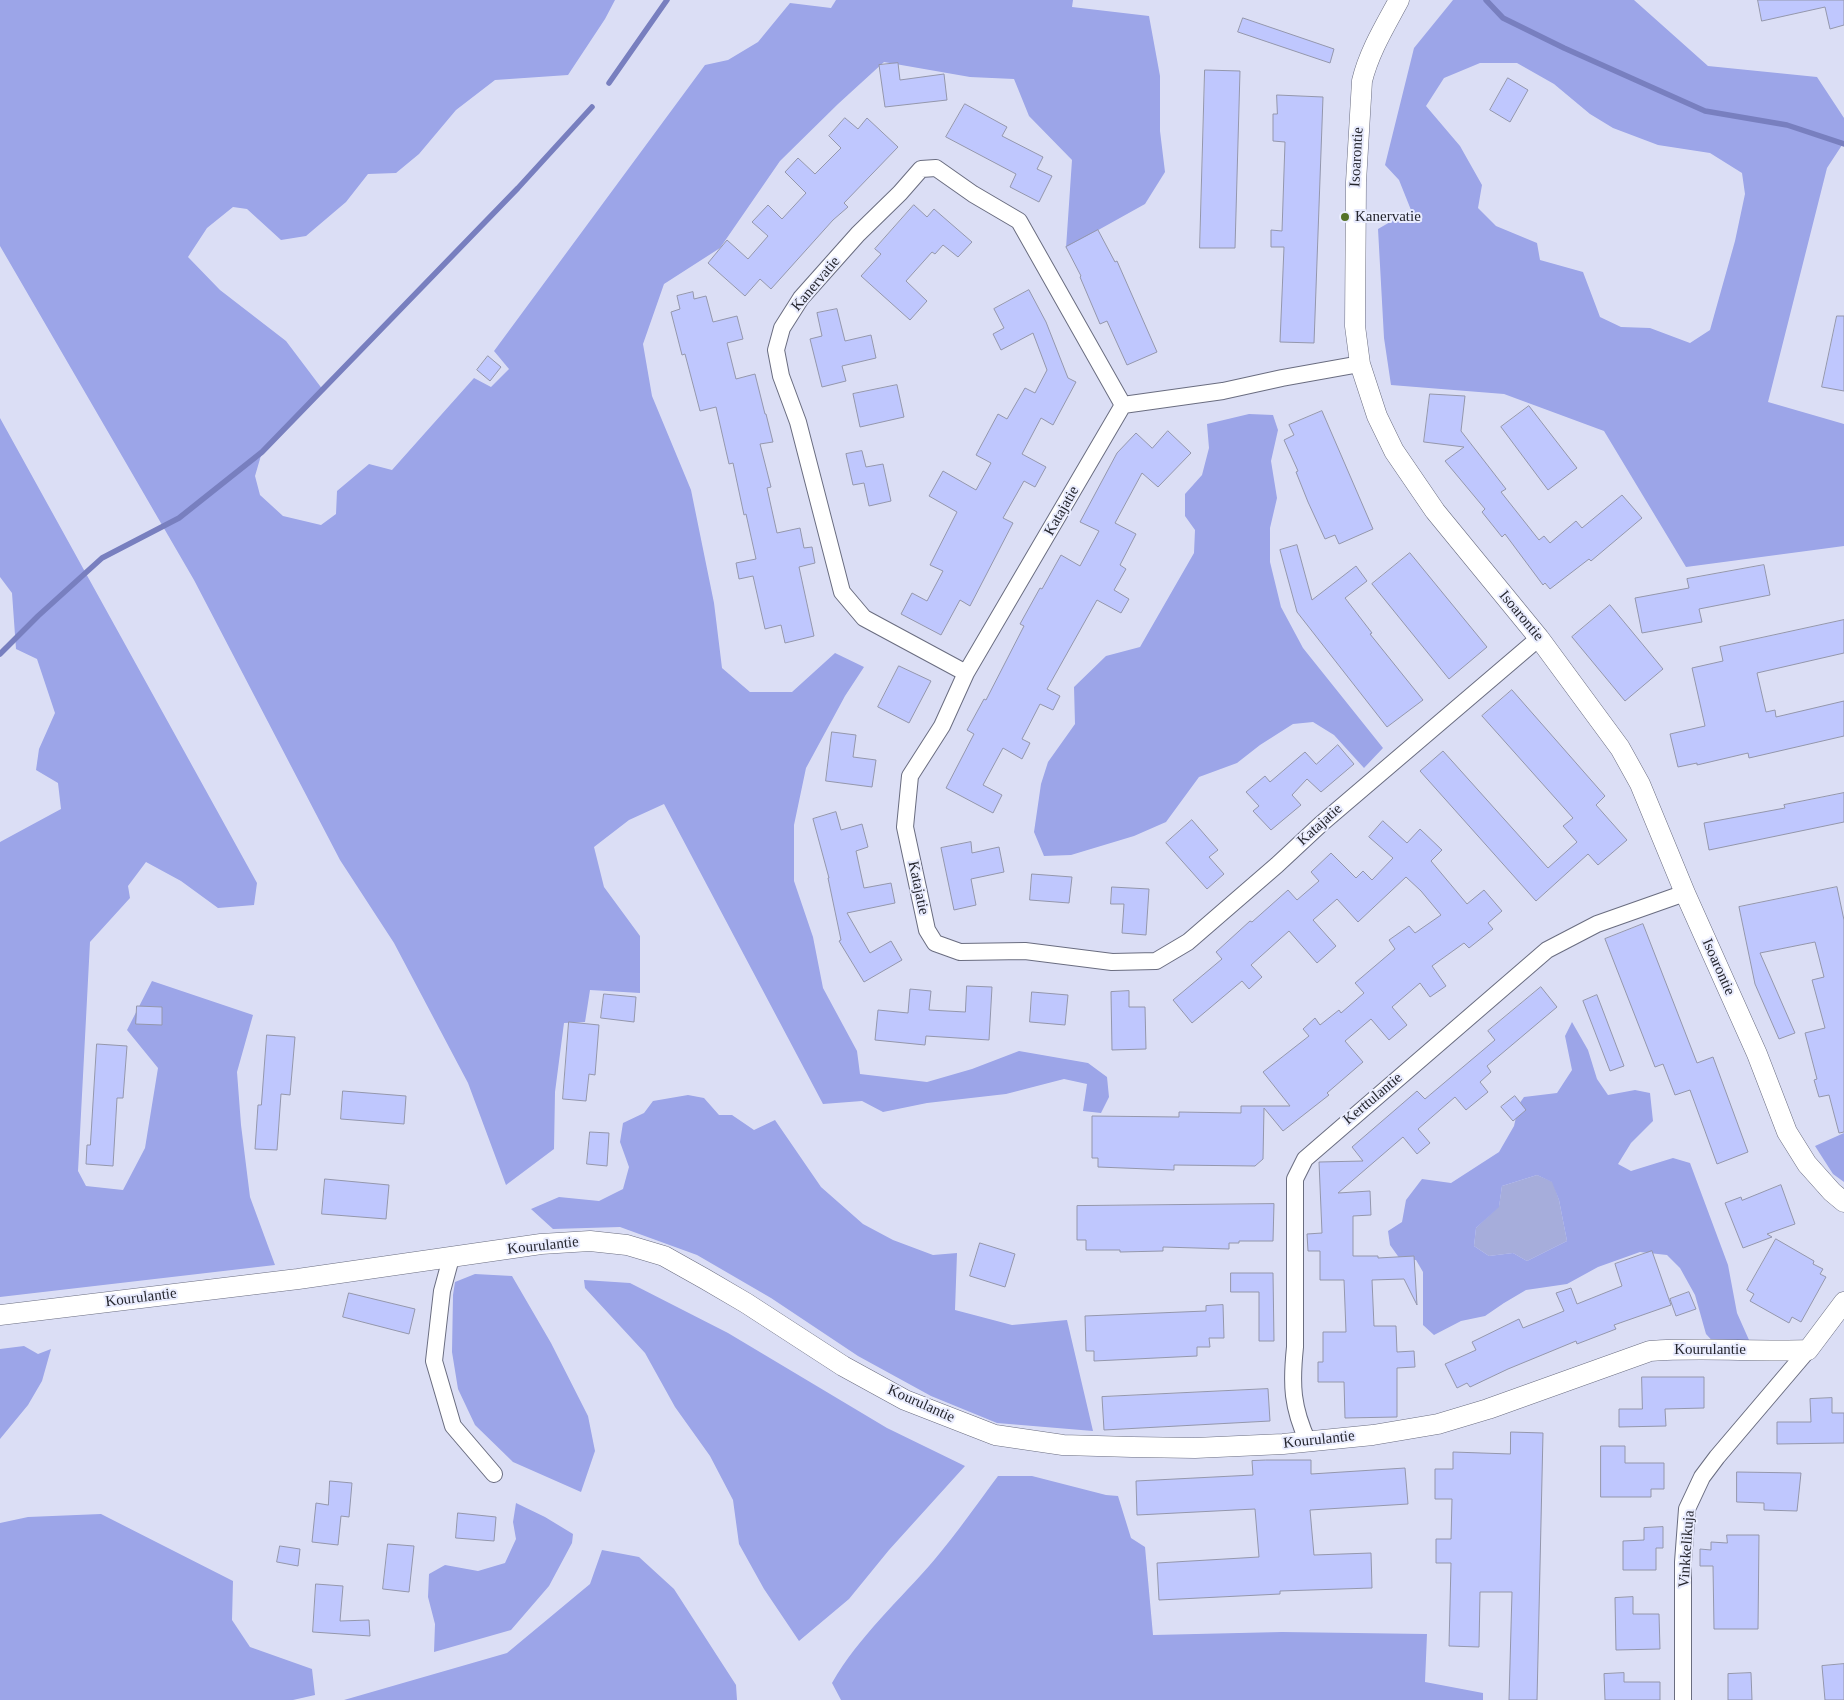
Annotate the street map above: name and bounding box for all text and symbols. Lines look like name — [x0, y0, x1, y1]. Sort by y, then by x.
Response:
street label: Isoarontie — [1346, 127, 1368, 187]
place label: Kanervatie — [1355, 208, 1421, 226]
marker: Kanervatie — [1339, 211, 1351, 223]
street label: Kanervatie — [788, 253, 844, 315]
street label: Katajatie — [1041, 483, 1083, 539]
street label: Isoarontie — [1495, 587, 1547, 645]
street label: Katajatie — [1294, 800, 1346, 850]
street label: Katajatie — [904, 860, 932, 916]
street label: Isoarontie — [1698, 936, 1738, 998]
street label: Kerttulantie — [1340, 1069, 1406, 1129]
street label: Kourulantie — [506, 1233, 580, 1259]
street label: Kourulantie — [104, 1285, 178, 1311]
street label: Kourulantie — [1674, 1341, 1746, 1359]
street label: Kourulantie — [885, 1381, 957, 1427]
street label: Kourulantie — [1282, 1427, 1356, 1453]
street label: Vinkkelikuja — [1675, 1510, 1699, 1588]

